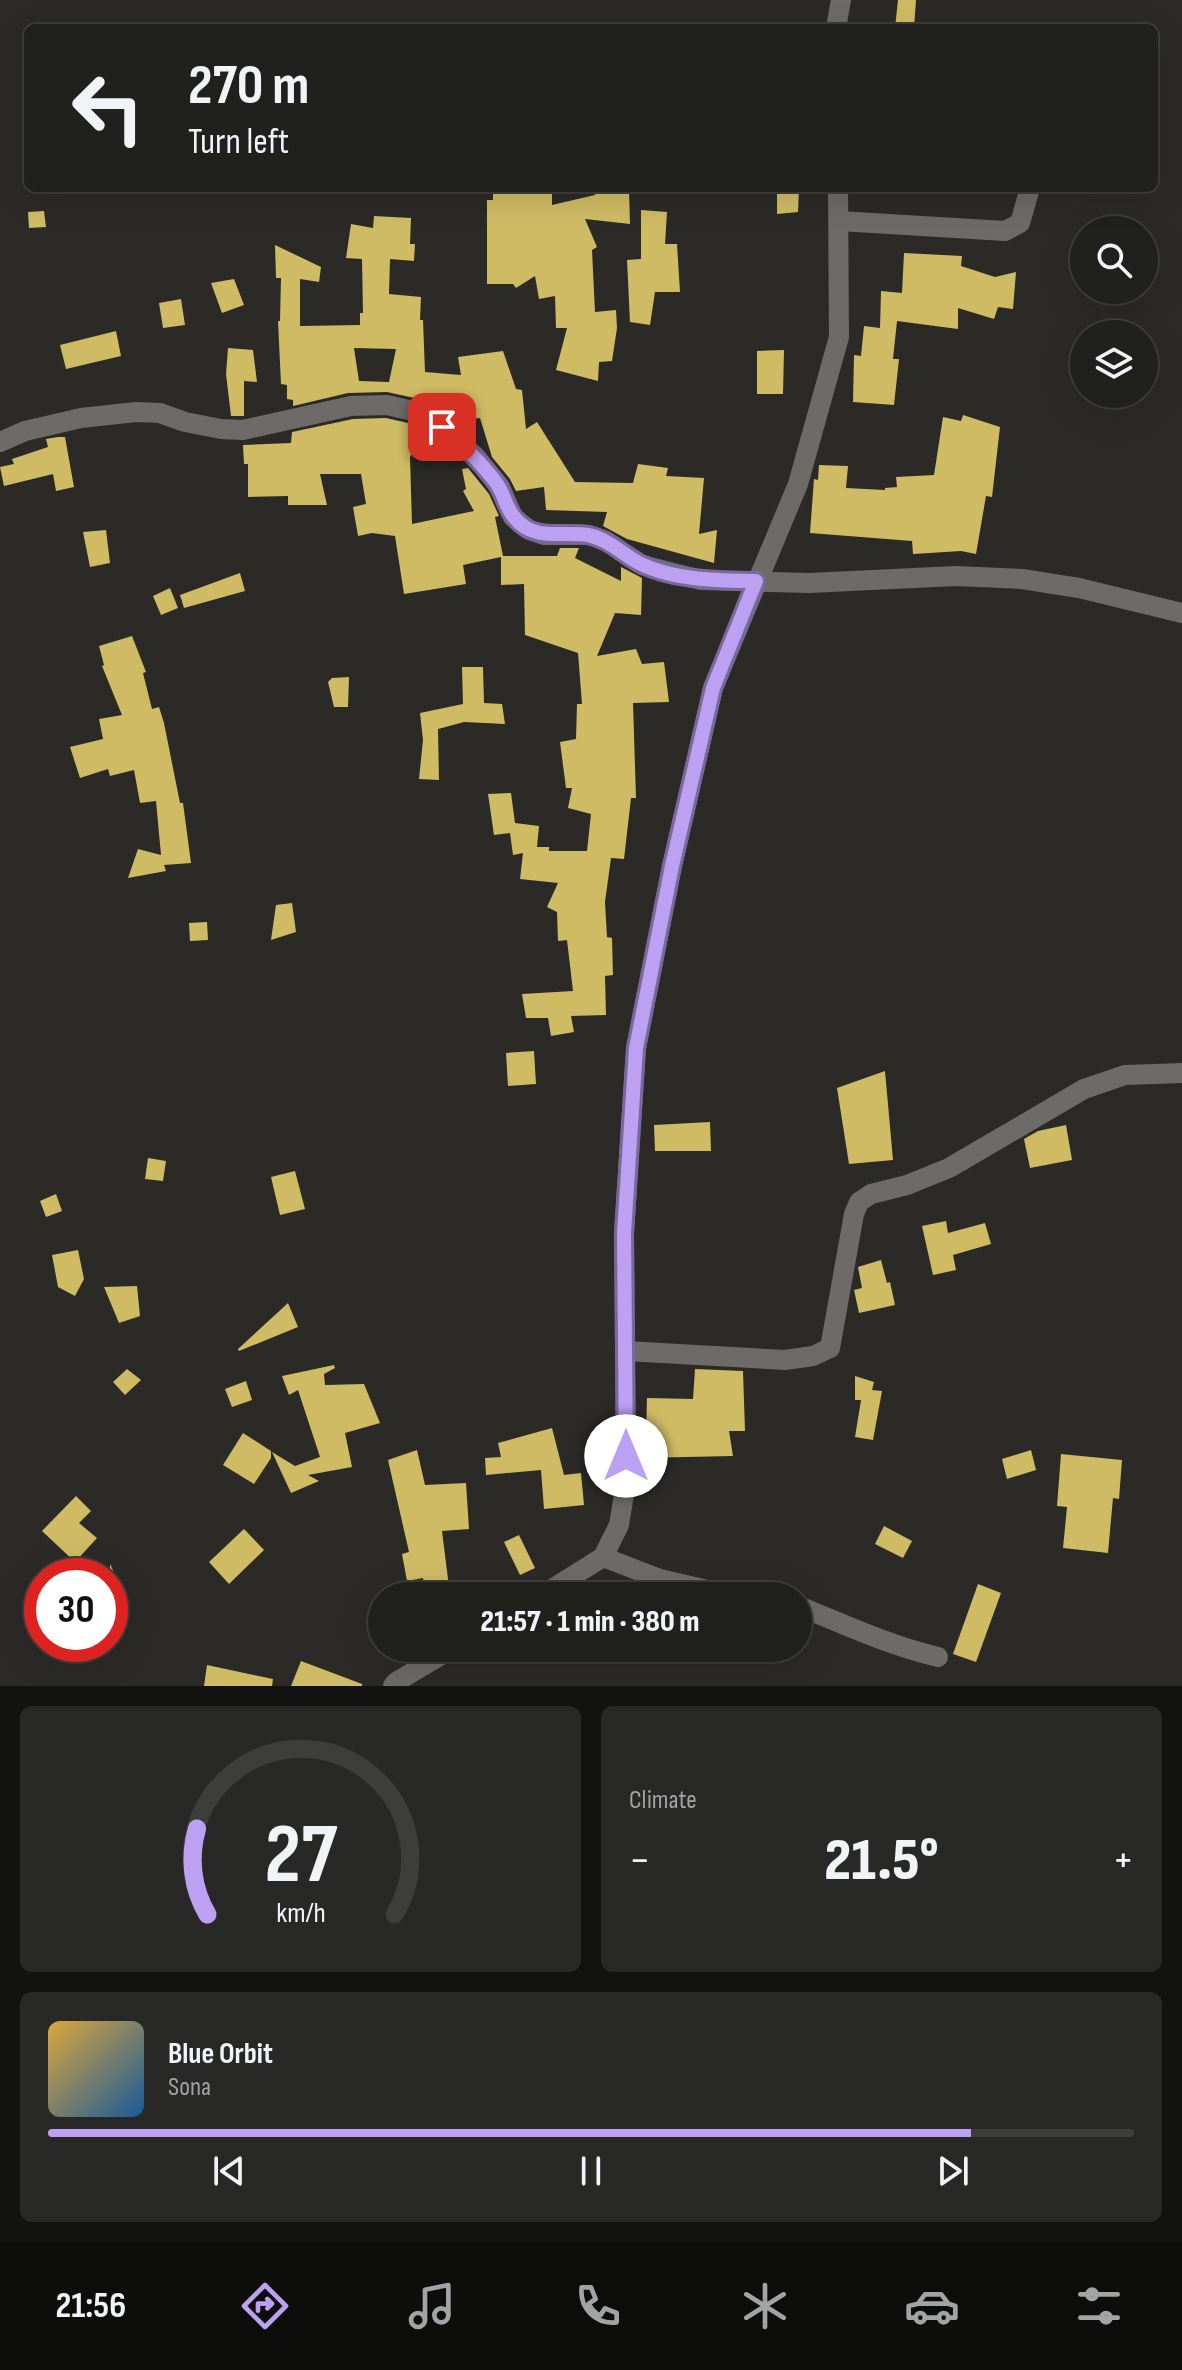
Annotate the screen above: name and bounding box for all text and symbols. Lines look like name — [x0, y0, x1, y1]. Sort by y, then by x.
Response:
text: 270 m — [188, 53, 309, 120]
icon: left — [56, 56, 160, 160]
text: Turn left — [188, 121, 289, 164]
map controls — [1070, 216, 1158, 408]
button: search — [1070, 216, 1158, 304]
button: layers — [1070, 320, 1158, 408]
pin — [408, 393, 476, 461]
icon: arrive — [420, 405, 464, 449]
position arrow — [584, 1414, 668, 1498]
speed limit sign: 30 — [24, 1558, 128, 1662]
text: 21:57 · 1 min · 380 m — [481, 1604, 699, 1640]
text: Climate — [629, 1785, 697, 1816]
text: 27 — [264, 1806, 338, 1906]
text: 21.5° — [824, 1825, 939, 1897]
text: − — [629, 1834, 651, 1887]
text: + — [1112, 1834, 1134, 1887]
text: km/h — [276, 1896, 325, 1931]
text: Blue Orbit — [168, 2036, 273, 2072]
text: Sona — [168, 2072, 211, 2103]
icon: previous — [207, 2149, 251, 2193]
icon: pause — [569, 2149, 613, 2193]
icon: next — [931, 2149, 975, 2193]
icon: directions — [237, 2278, 293, 2334]
icon: music — [404, 2278, 460, 2334]
icon: phone — [570, 2278, 626, 2334]
icon: climate — [737, 2278, 793, 2334]
icon: car — [904, 2278, 960, 2334]
icon: filters — [1071, 2278, 1127, 2334]
text: 21:56 — [55, 2285, 126, 2328]

